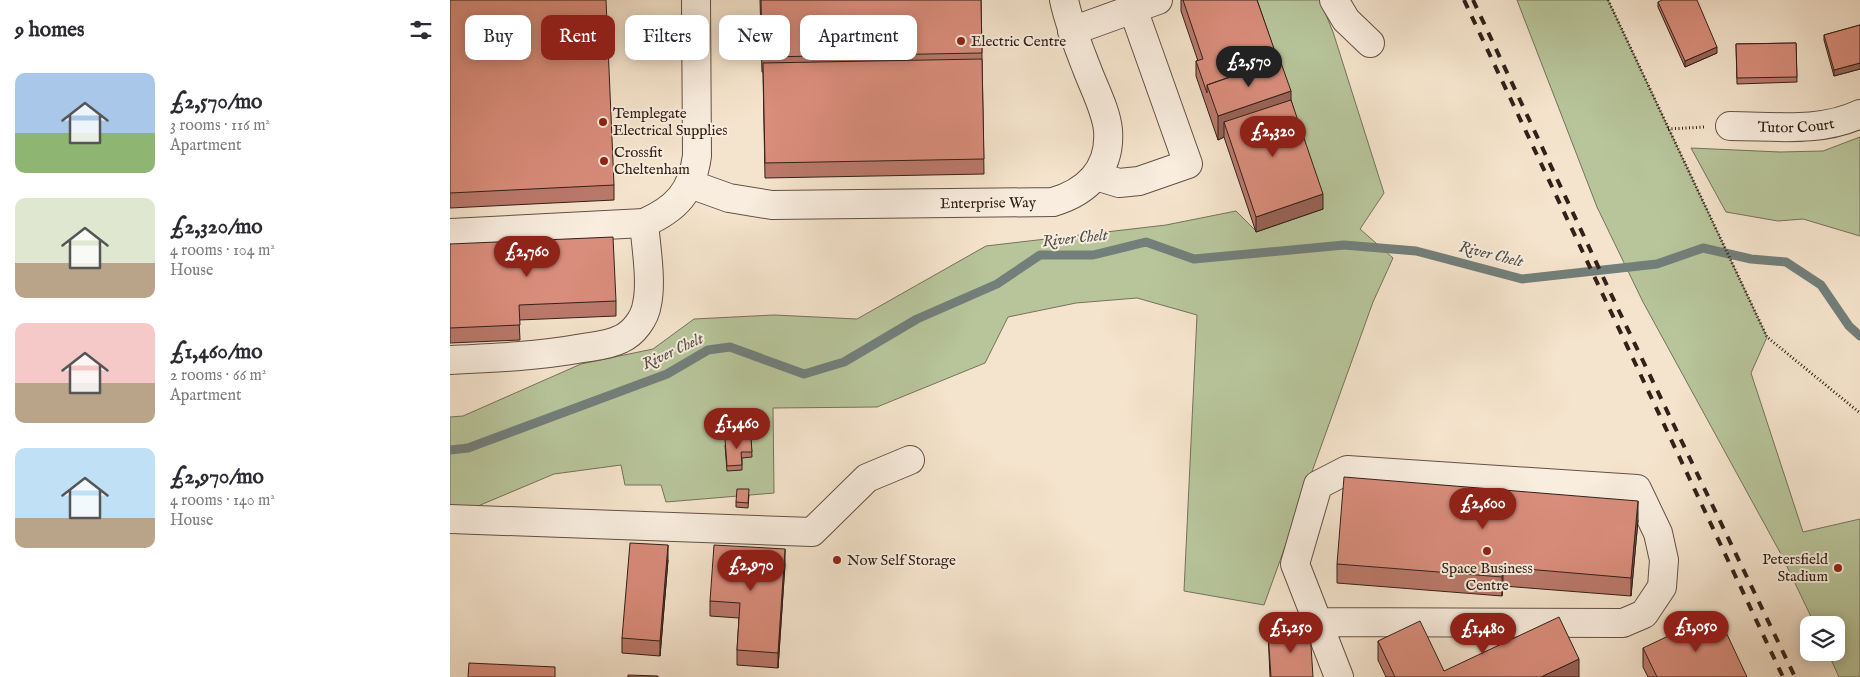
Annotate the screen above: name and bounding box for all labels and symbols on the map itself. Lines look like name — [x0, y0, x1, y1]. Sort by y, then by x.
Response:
place label: Electric Centre — [971, 32, 1066, 51]
marker: Electric Centre — [955, 35, 967, 47]
pin: £2,570 — [1208, 46, 1290, 88]
place label: Templegate Electrical Supplies — [613, 104, 728, 140]
street label: Tutor Court — [1757, 114, 1836, 137]
marker: Templegate Electrical Supplies — [597, 116, 609, 128]
pin: £2,320 — [1232, 116, 1314, 158]
place label: Crossfit Cheltenham — [614, 143, 690, 179]
marker: Crossfit Cheltenham — [598, 155, 610, 167]
street label: Enterprise Way — [940, 193, 1037, 213]
water label: River Chelt — [1041, 226, 1110, 252]
pin: £2,760 — [486, 236, 568, 278]
water label: River Chelt — [1457, 237, 1526, 273]
water label: River Chelt — [639, 329, 708, 375]
pin: £1,460 — [696, 408, 778, 450]
pin: £2,600 — [1442, 488, 1524, 530]
marker: Space Business Centre — [1481, 545, 1493, 557]
pin: £2,970 — [710, 550, 792, 592]
place label: Petersfield Stadium — [1762, 550, 1829, 586]
place label: Now Self Storage — [847, 551, 956, 570]
marker: Now Self Storage — [831, 554, 843, 566]
place label: Space Business Centre — [1441, 559, 1533, 595]
marker: Petersfield Stadium — [1832, 562, 1844, 574]
pin: £1,050 — [1655, 610, 1737, 653]
pin: £1,250 — [1250, 612, 1332, 654]
pin: £1,480 — [1442, 612, 1524, 655]

